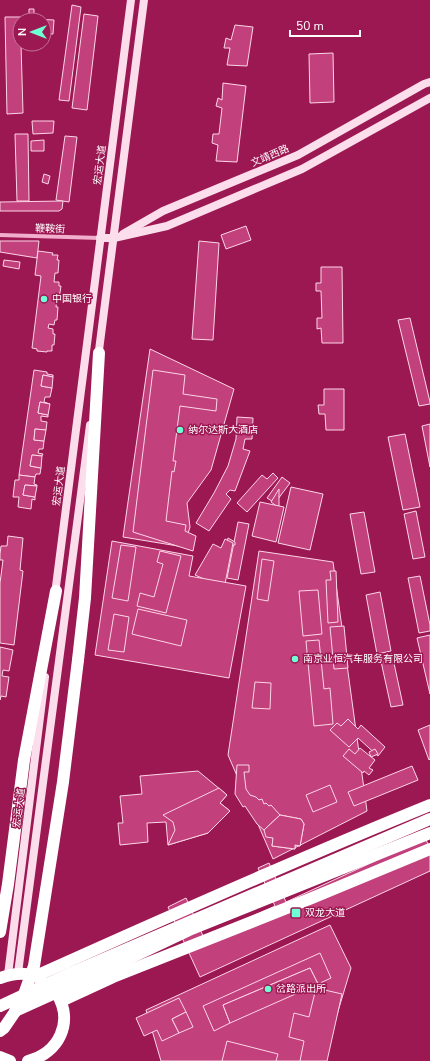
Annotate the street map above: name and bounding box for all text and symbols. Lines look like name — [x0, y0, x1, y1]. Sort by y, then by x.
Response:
north arrow — [12, 12, 52, 52]
scale bar — [290, 12, 360, 38]
text: 50 m — [296, 18, 324, 34]
text: N — [15, 28, 30, 36]
street label: 文靖西路 — [249, 142, 291, 170]
street label: 宏运大道 — [91, 144, 109, 186]
street label: 鞭鞍街 — [35, 221, 65, 237]
place label: 中国银行 — [52, 292, 92, 306]
marker: 中国银行 — [39, 294, 49, 304]
place label: 纳尔达斯大酒店 — [188, 423, 258, 437]
marker: 纳尔达斯大酒店 — [175, 425, 185, 435]
street label: 宏运大道 — [50, 465, 68, 507]
place label: 南京业恒汽车服务有限公司 — [303, 652, 423, 666]
marker: 南京业恒汽车服务有限公司 — [290, 654, 300, 664]
street label: 宏运大道 — [10, 787, 28, 829]
place label: 双龙大道 — [305, 906, 345, 920]
marker: 双龙大道 — [290, 907, 302, 919]
place label: 岔路派出所 — [276, 982, 326, 996]
marker: 岔路派出所 — [263, 984, 273, 994]

